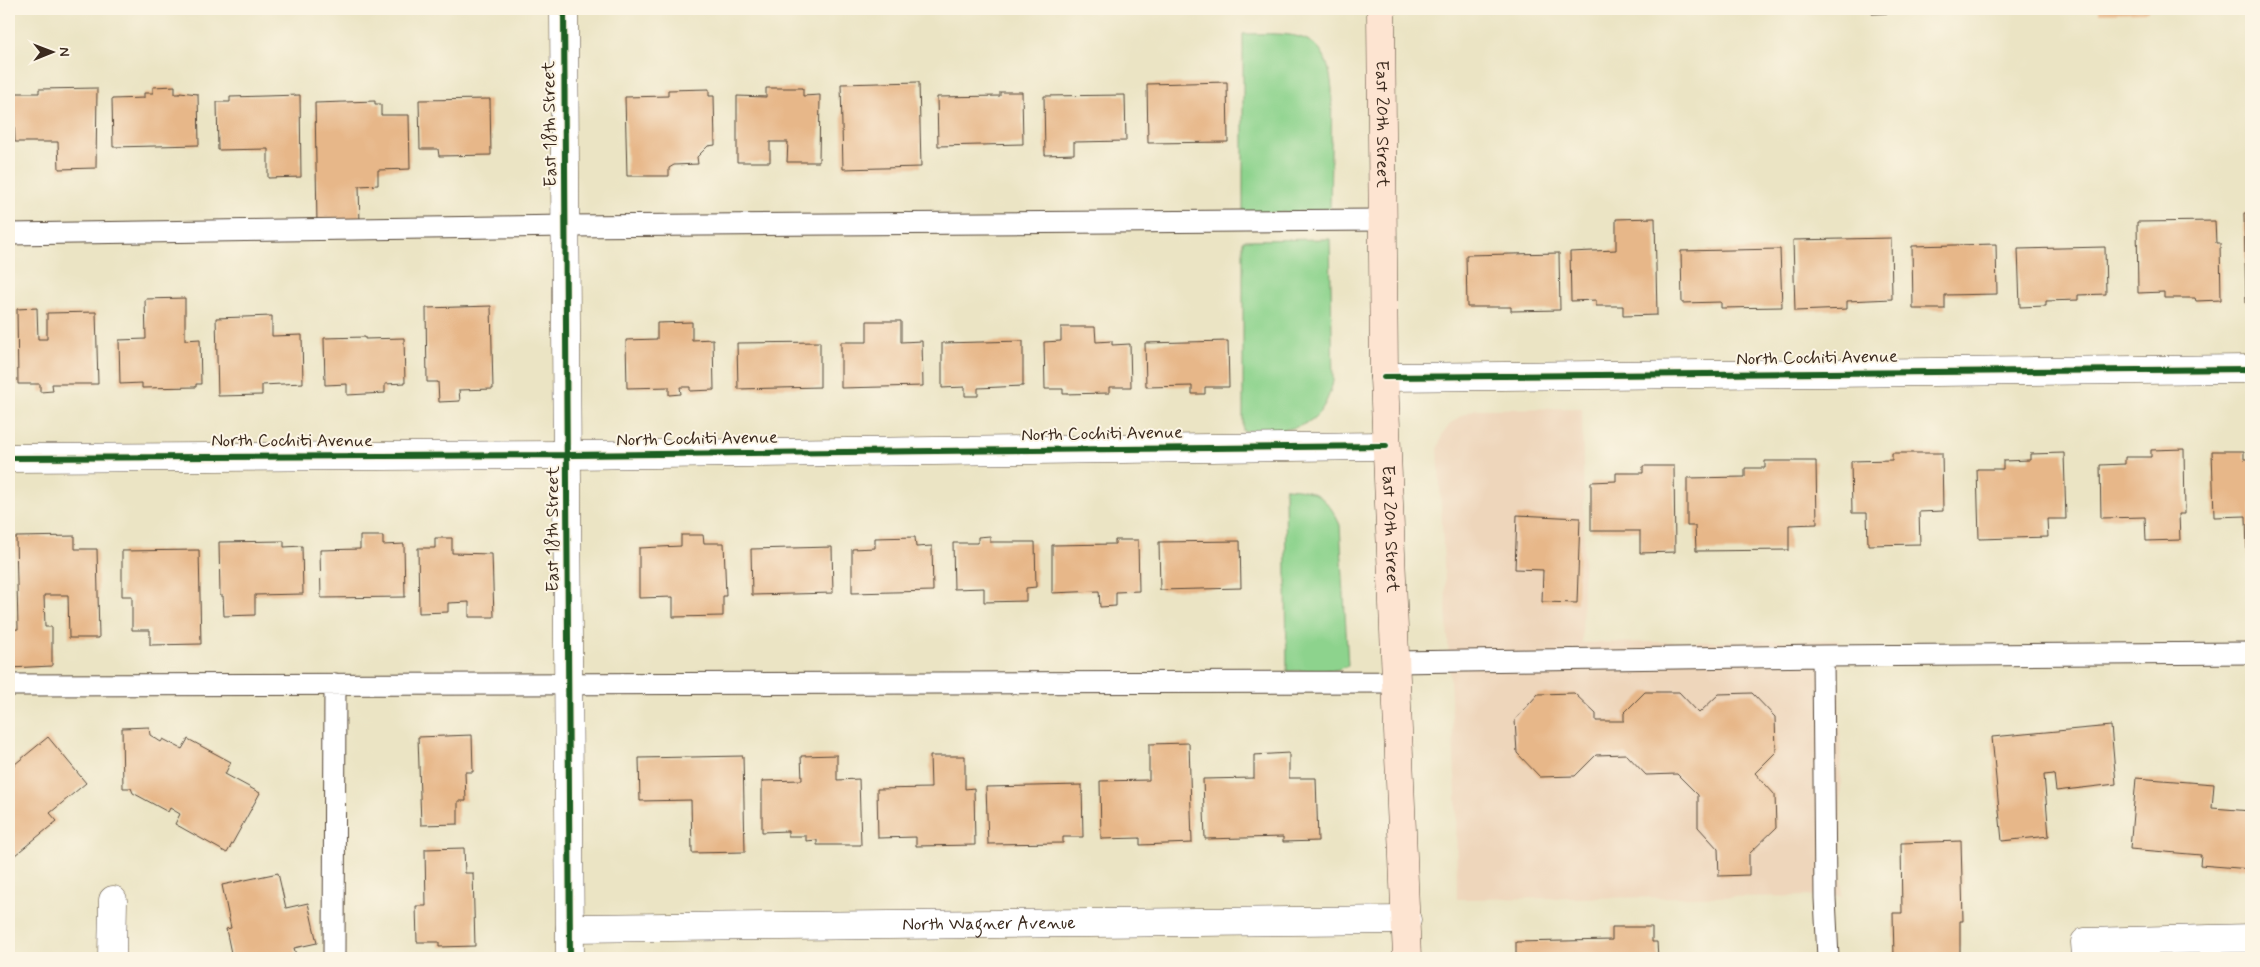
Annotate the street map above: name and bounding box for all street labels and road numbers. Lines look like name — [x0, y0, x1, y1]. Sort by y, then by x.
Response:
street label: East 18th Street — [537, 60, 563, 187]
street label: East 20th Street — [1369, 60, 1394, 188]
street label: North Cochiti Avenue — [1736, 345, 1898, 371]
street label: North Cochiti Avenue — [1021, 421, 1183, 447]
street label: North Cochiti Avenue — [616, 426, 778, 452]
street label: North Cochiti Avenue — [211, 429, 373, 453]
street label: East 20th Street — [1376, 465, 1405, 593]
street label: East 18th Street — [541, 466, 565, 592]
street label: North Wagner Avenue — [902, 911, 1076, 938]

